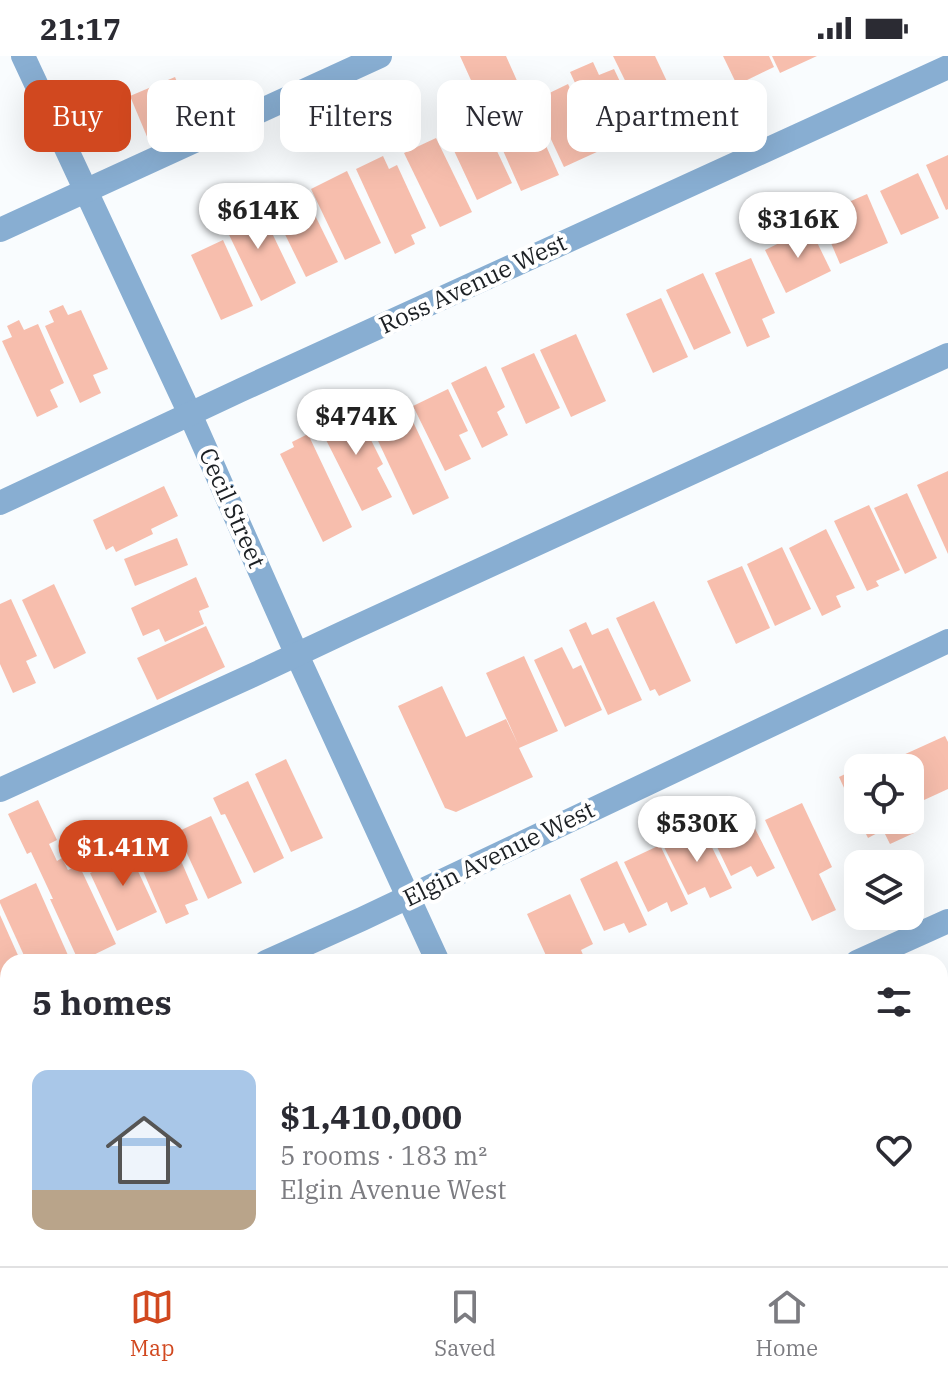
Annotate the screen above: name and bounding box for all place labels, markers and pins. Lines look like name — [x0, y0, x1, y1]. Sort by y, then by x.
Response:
pin: $614K — [202, 183, 314, 251]
pin: $316K — [742, 192, 854, 260]
pin: $474K — [300, 389, 412, 457]
pin: $530K — [641, 796, 753, 864]
pin: $1.41M — [58, 820, 188, 888]

